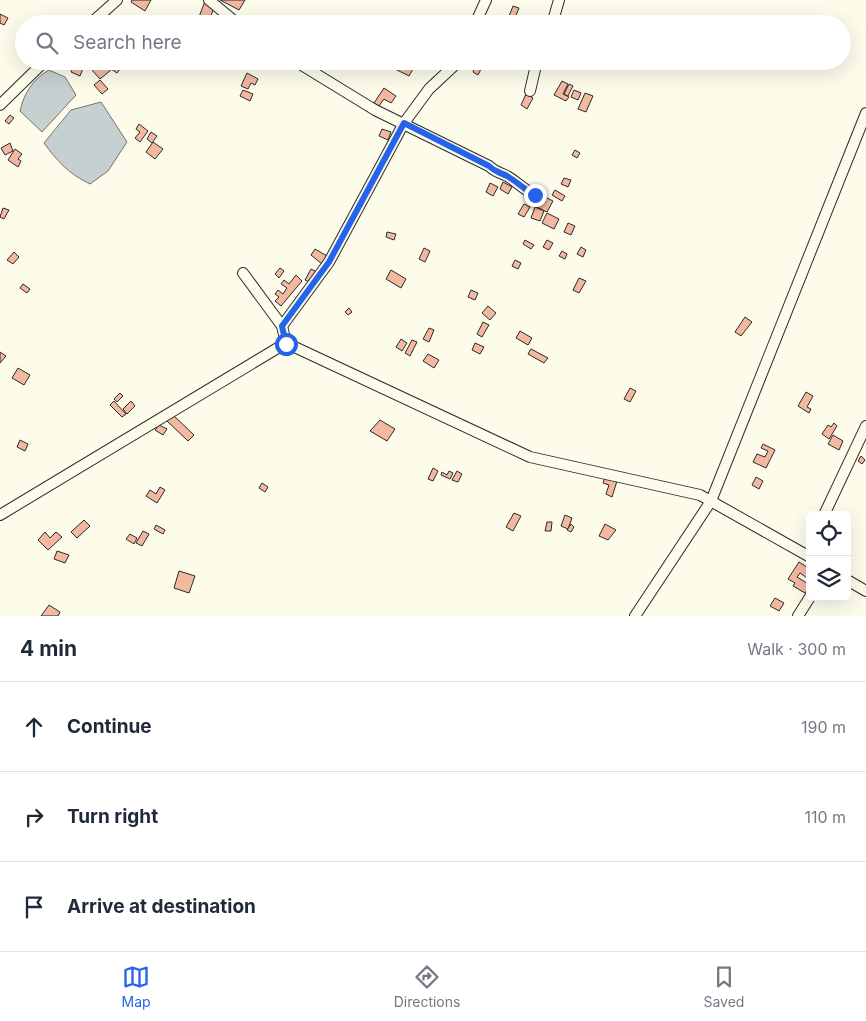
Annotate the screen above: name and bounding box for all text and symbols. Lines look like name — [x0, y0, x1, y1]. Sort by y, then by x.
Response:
search box — [15, 15, 851, 70]
icon: search — [33, 29, 61, 57]
text: Search here — [73, 31, 182, 54]
route end — [524, 184, 547, 207]
route start — [275, 333, 298, 356]
map controls — [806, 511, 851, 601]
button: locate — [806, 511, 851, 556]
button: layers — [806, 556, 851, 601]
text: 4 min — [20, 636, 77, 661]
text: Walk · 300 m — [747, 639, 846, 659]
icon: ahead — [20, 713, 48, 741]
text: Continue — [67, 715, 152, 738]
text: 190 m — [801, 717, 846, 737]
icon: right — [20, 803, 48, 831]
text: Turn right — [67, 805, 158, 828]
text: 110 m — [804, 807, 846, 827]
icon: arrive — [20, 893, 48, 921]
text: Arrive at destination — [67, 895, 256, 918]
tab: Map — [122, 963, 151, 1010]
tab: Directions — [394, 963, 460, 1010]
tab: Saved — [703, 963, 744, 1010]

